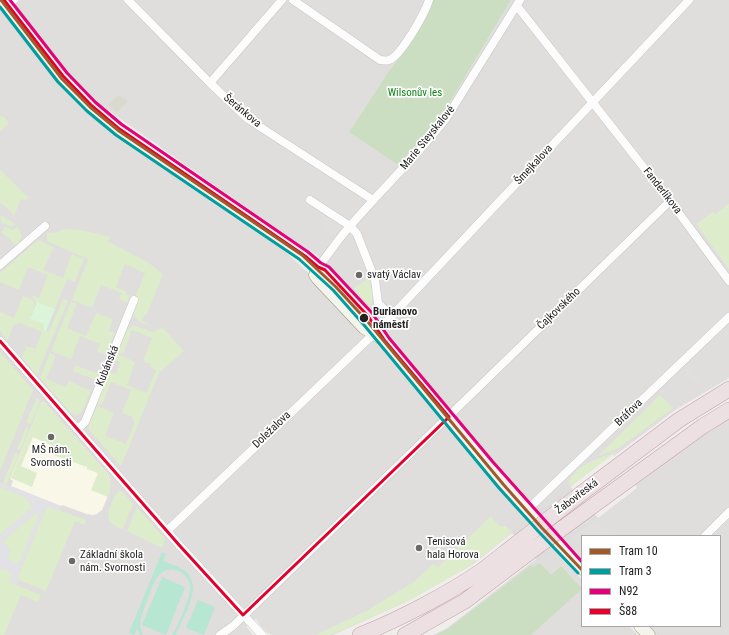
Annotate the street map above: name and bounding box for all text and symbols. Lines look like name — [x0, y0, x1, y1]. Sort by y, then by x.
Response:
park label: Wilsonův les — [388, 86, 442, 100]
street label: Šeránkova — [221, 92, 263, 130]
street label: Marie Steyskalové — [398, 103, 458, 173]
street label: Šmejkalova — [512, 142, 556, 188]
street label: Fanderlíkova — [640, 165, 684, 217]
place label: svatý Václav — [367, 268, 421, 282]
marker: svatý Václav — [354, 270, 364, 280]
street label: Čajkovského — [535, 285, 583, 333]
place label: Burianovo náměstí — [373, 305, 417, 331]
marker: Burianovo náměstí — [358, 312, 370, 324]
street label: Kubánská — [94, 344, 122, 388]
street label: Bráfova — [612, 397, 646, 429]
street label: Doležalova — [250, 409, 294, 451]
marker: MŠ nám. Svornosti — [46, 432, 56, 442]
place label: MŠ nám. Svornosti — [31, 443, 71, 469]
street label: Žabovřeská — [553, 477, 601, 517]
place label: Tenisová hala Horova — [427, 535, 479, 561]
legend — [581, 535, 721, 627]
marker: Tenisová hala Horova — [414, 543, 424, 553]
text: Tram 10 — [619, 544, 658, 558]
place label: Základní škola nám. Svornosti — [80, 548, 145, 574]
marker: Základní škola nám. Svornosti — [67, 556, 77, 566]
text: Tram 3 — [619, 564, 652, 578]
text: N92 — [619, 584, 638, 598]
text: Š88 — [619, 604, 637, 618]

